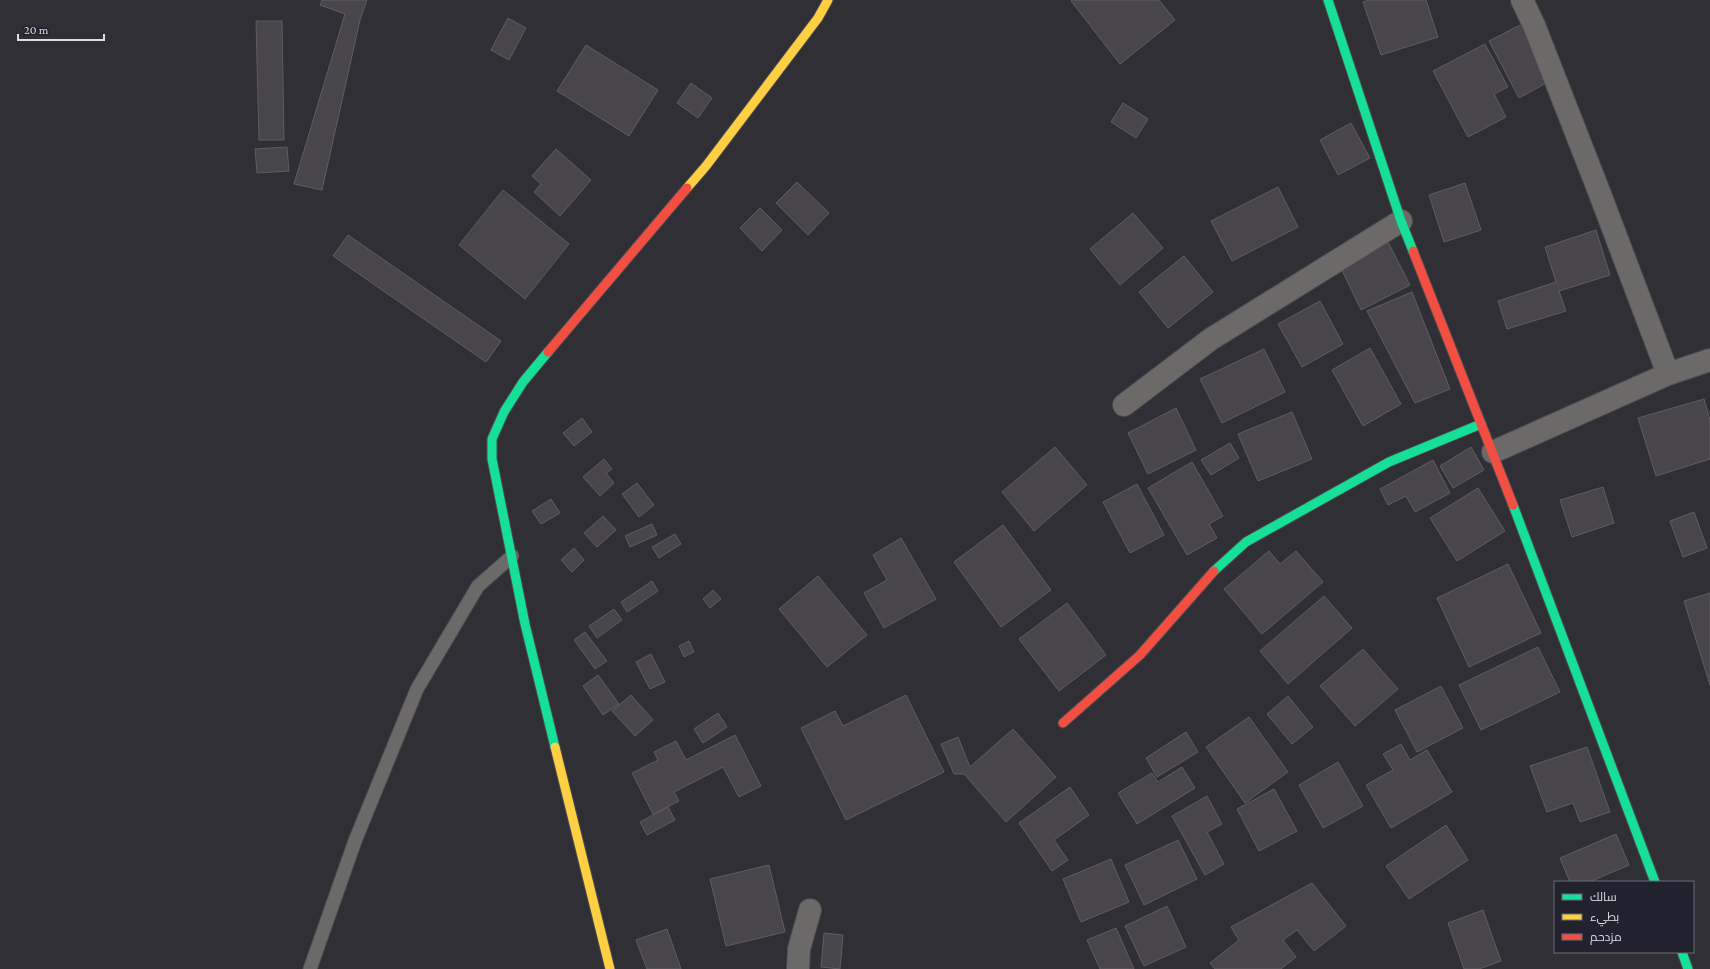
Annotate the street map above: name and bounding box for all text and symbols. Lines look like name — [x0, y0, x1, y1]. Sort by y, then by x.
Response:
scale bar — [18, 16, 104, 42]
text: 20 m — [24, 23, 49, 37]
legend — [1554, 881, 1694, 953]
text: سالك — [1590, 890, 1617, 904]
text: بطيء — [1590, 910, 1619, 927]
text: مزدحم — [1590, 930, 1622, 945]

